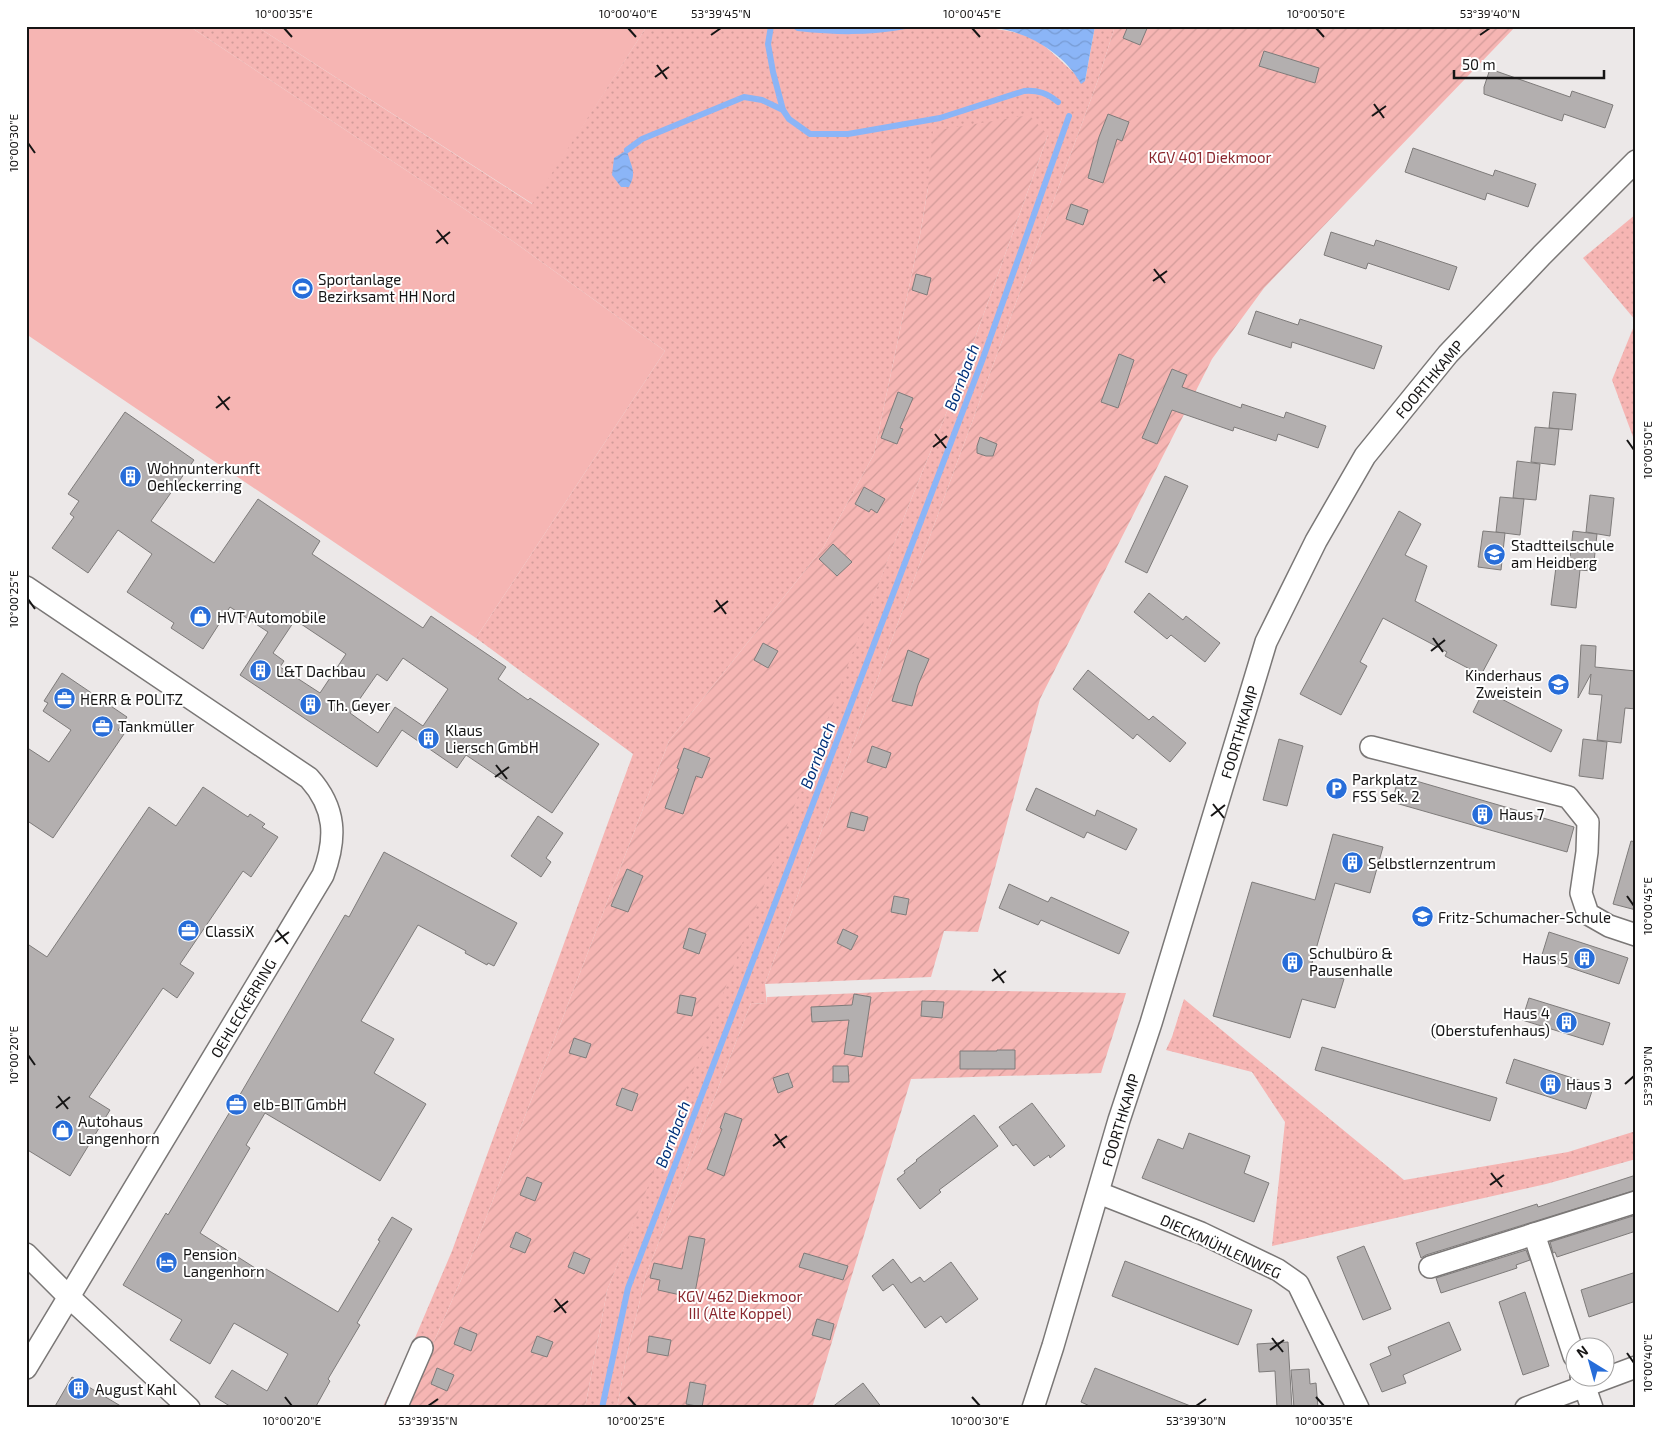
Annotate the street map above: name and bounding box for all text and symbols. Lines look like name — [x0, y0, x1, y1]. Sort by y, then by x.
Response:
text: 10°00'35"E — [255, 6, 313, 20]
text: 10°00'40"E — [599, 6, 658, 20]
text: 53°39'45"N — [691, 6, 751, 20]
text: 10°00'45"E — [943, 6, 1001, 20]
text: 10°00'50"E — [1287, 6, 1345, 20]
text: 53°39'40"N — [1460, 6, 1520, 20]
scale bar — [1454, 48, 1604, 80]
text: 50 m — [1462, 55, 1496, 73]
text: 10°00'30"E — [6, 114, 20, 172]
park label: KGV 401 Diekmoor — [1148, 148, 1272, 166]
place label: Sportanlage Bezirksamt HH Nord — [318, 270, 455, 305]
sports icon: Sportanlage Bezirksamt HH Nord — [290, 276, 314, 300]
street label: FOORTHKAMP — [1391, 336, 1467, 422]
water label: Bornbach — [940, 341, 982, 413]
text: 10°00'50"E — [1640, 421, 1654, 479]
place label: Wohnunterkunft Oehleckerring — [147, 459, 261, 494]
building icon: Wohnunterkunft Oehleckerring — [119, 465, 143, 489]
place label: Stadtteilschule am Heidberg — [1511, 536, 1614, 571]
school or university icon: Stadtteilschule am Heidberg — [1483, 542, 1507, 566]
text: 10°00'25"E — [6, 570, 20, 628]
shop icon: HVT Automobile — [189, 605, 213, 629]
place label: HVT Automobile — [217, 608, 326, 626]
building icon: L&T Dachbau — [248, 659, 272, 683]
place label: L&T Dachbau — [276, 662, 366, 680]
place label: Kinderhaus Zweistein — [1465, 666, 1542, 701]
school or university icon: Kinderhaus Zweistein — [1546, 672, 1570, 696]
street label: FOORTHKAMP — [1216, 683, 1262, 781]
office icon: HERR & POLITZ — [52, 687, 76, 711]
place label: HERR & POLITZ — [80, 690, 183, 708]
building icon: Th. Geyer — [299, 693, 323, 717]
place label: Th. Geyer — [327, 696, 391, 714]
office icon: Tankmüller — [90, 714, 114, 738]
place label: Tankmüller — [118, 717, 195, 735]
water label: Bornbach — [796, 719, 838, 791]
place label: Klaus Liersch GmbH — [445, 721, 539, 756]
building icon: Klaus Liersch GmbH — [417, 727, 441, 751]
place label: Parkplatz FSS Sek. 2 — [1352, 770, 1420, 805]
parking icon: Parkplatz FSS Sek. 2 — [1324, 776, 1348, 800]
building icon: Haus 7 — [1471, 802, 1495, 826]
place label: Haus 7 — [1499, 805, 1545, 823]
building icon: Selbstlernzentrum — [1340, 851, 1364, 875]
place label: Selbstlernzentrum — [1368, 854, 1496, 872]
text: 10°00'45"E — [1640, 877, 1654, 935]
school or university icon: Fritz-Schumacher-Schule — [1410, 905, 1434, 929]
place label: Fritz-Schumacher-Schule — [1438, 908, 1611, 926]
office icon: ClassiX — [177, 919, 201, 943]
place label: ClassiX — [205, 922, 254, 940]
place label: Schulbüro & Pausenhalle — [1309, 944, 1393, 979]
building icon: Haus 5 — [1572, 946, 1596, 970]
place label: Haus 5 — [1522, 949, 1568, 967]
building icon: Schulbüro & Pausenhalle — [1281, 950, 1305, 974]
street label: OEHLECKERRING — [206, 955, 280, 1061]
place label: Haus 4 (Oberstufenhaus) — [1431, 1004, 1550, 1039]
building icon: Haus 4 (Oberstufenhaus) — [1554, 1010, 1578, 1034]
text: 10°00'20"E — [6, 1026, 20, 1084]
text: 53°39'30"N — [1640, 1046, 1654, 1106]
street label: FOORTHKAMP — [1097, 1071, 1143, 1169]
building icon: Haus 3 — [1538, 1072, 1562, 1096]
place label: Haus 3 — [1566, 1075, 1612, 1093]
office icon: elb-BIT GmbH — [225, 1092, 249, 1116]
place label: elb-BIT GmbH — [253, 1095, 347, 1113]
water label: Bornbach — [651, 1098, 693, 1170]
place label: Autohaus Langenhorn — [78, 1112, 160, 1147]
shop icon: Autohaus Langenhorn — [50, 1118, 74, 1142]
street label: DIECKMÜHLENWEG — [1158, 1210, 1284, 1282]
place label: Pension Langenhorn — [183, 1245, 265, 1280]
hotel icon: Pension Langenhorn — [155, 1251, 179, 1275]
park label: KGV 462 Diekmoor III (Alte Koppel) — [677, 1287, 803, 1322]
text: 10°00'40"E — [1640, 1333, 1654, 1392]
north arrow — [1564, 1336, 1614, 1386]
text: N — [1573, 1341, 1591, 1361]
building icon: August Kahl — [67, 1377, 91, 1401]
place label: August Kahl — [95, 1380, 177, 1398]
text: 10°00'20"E — [263, 1413, 321, 1427]
text: 53°39'35"N — [398, 1413, 458, 1427]
text: 10°00'25"E — [607, 1413, 665, 1427]
text: 10°00'30"E — [951, 1413, 1009, 1427]
text: 53°39'30"N — [1166, 1413, 1226, 1427]
text: 10°00'35"E — [1295, 1413, 1353, 1427]

